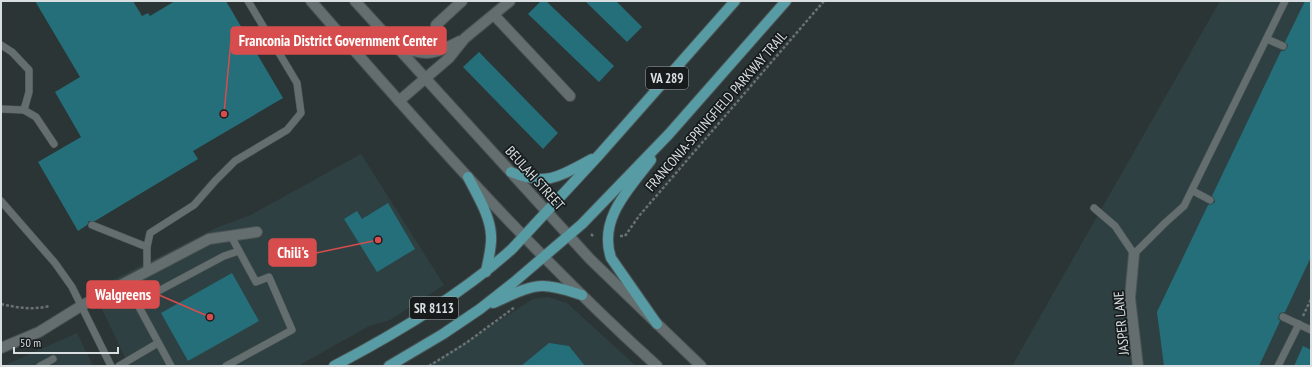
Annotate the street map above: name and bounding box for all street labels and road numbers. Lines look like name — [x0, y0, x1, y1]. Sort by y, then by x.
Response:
street label: FRANCONIA-SPRINGFIELD PARKWAY TRAIL — [641, 27, 791, 195]
road number: VA 289 — [646, 67, 688, 89]
street label: BEULAH STREET — [502, 142, 569, 214]
street label: JASPER LANE — [1109, 290, 1133, 357]
road number: SR 8113 — [410, 297, 458, 319]

